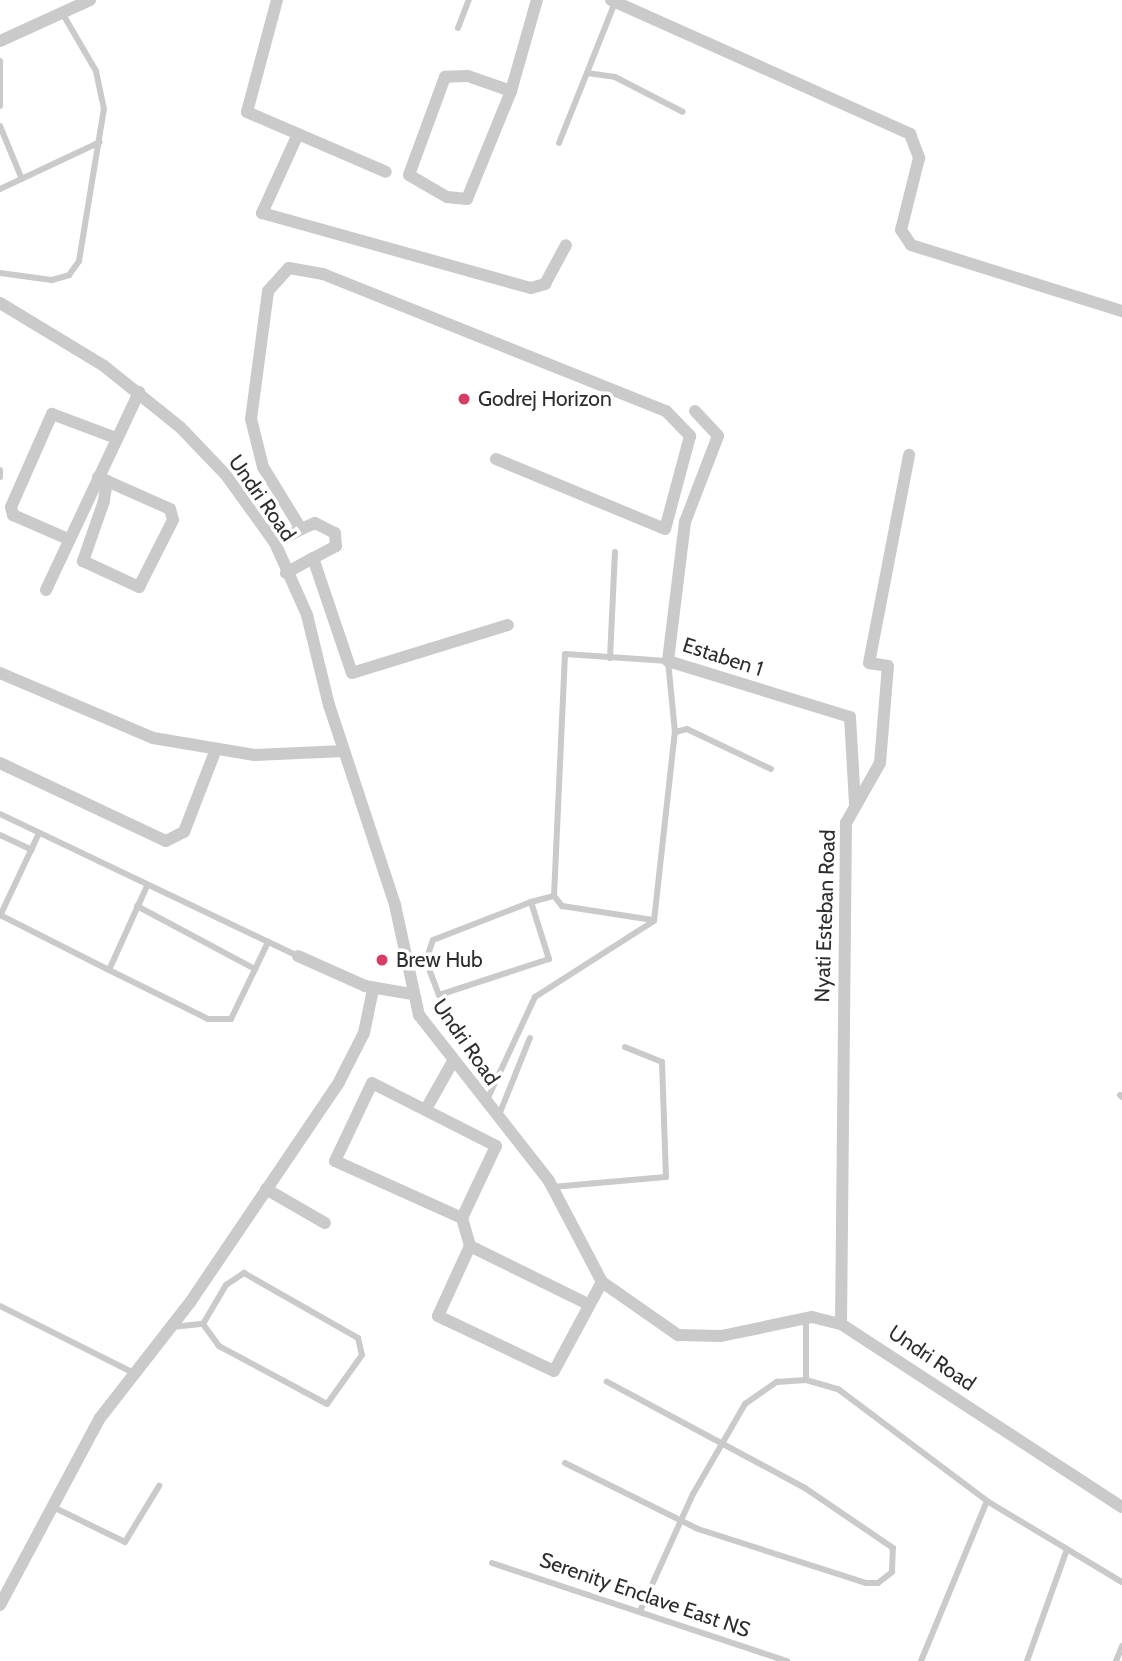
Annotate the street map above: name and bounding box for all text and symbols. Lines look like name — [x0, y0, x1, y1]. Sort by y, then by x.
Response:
place label: Godrej Horizon — [478, 386, 612, 412]
marker: Godrej Horizon — [456, 391, 472, 407]
street label: Undri Road — [223, 450, 301, 546]
street label: Estaben 1 — [680, 632, 766, 682]
street label: Nyati Esteban Road — [809, 829, 841, 1003]
place label: Brew Hub — [396, 947, 483, 973]
marker: Brew Hub — [374, 952, 390, 968]
street label: Undri Road — [427, 994, 505, 1090]
street label: Undri Road — [884, 1320, 980, 1396]
street label: Serenity Enclave East NS — [536, 1547, 754, 1643]

